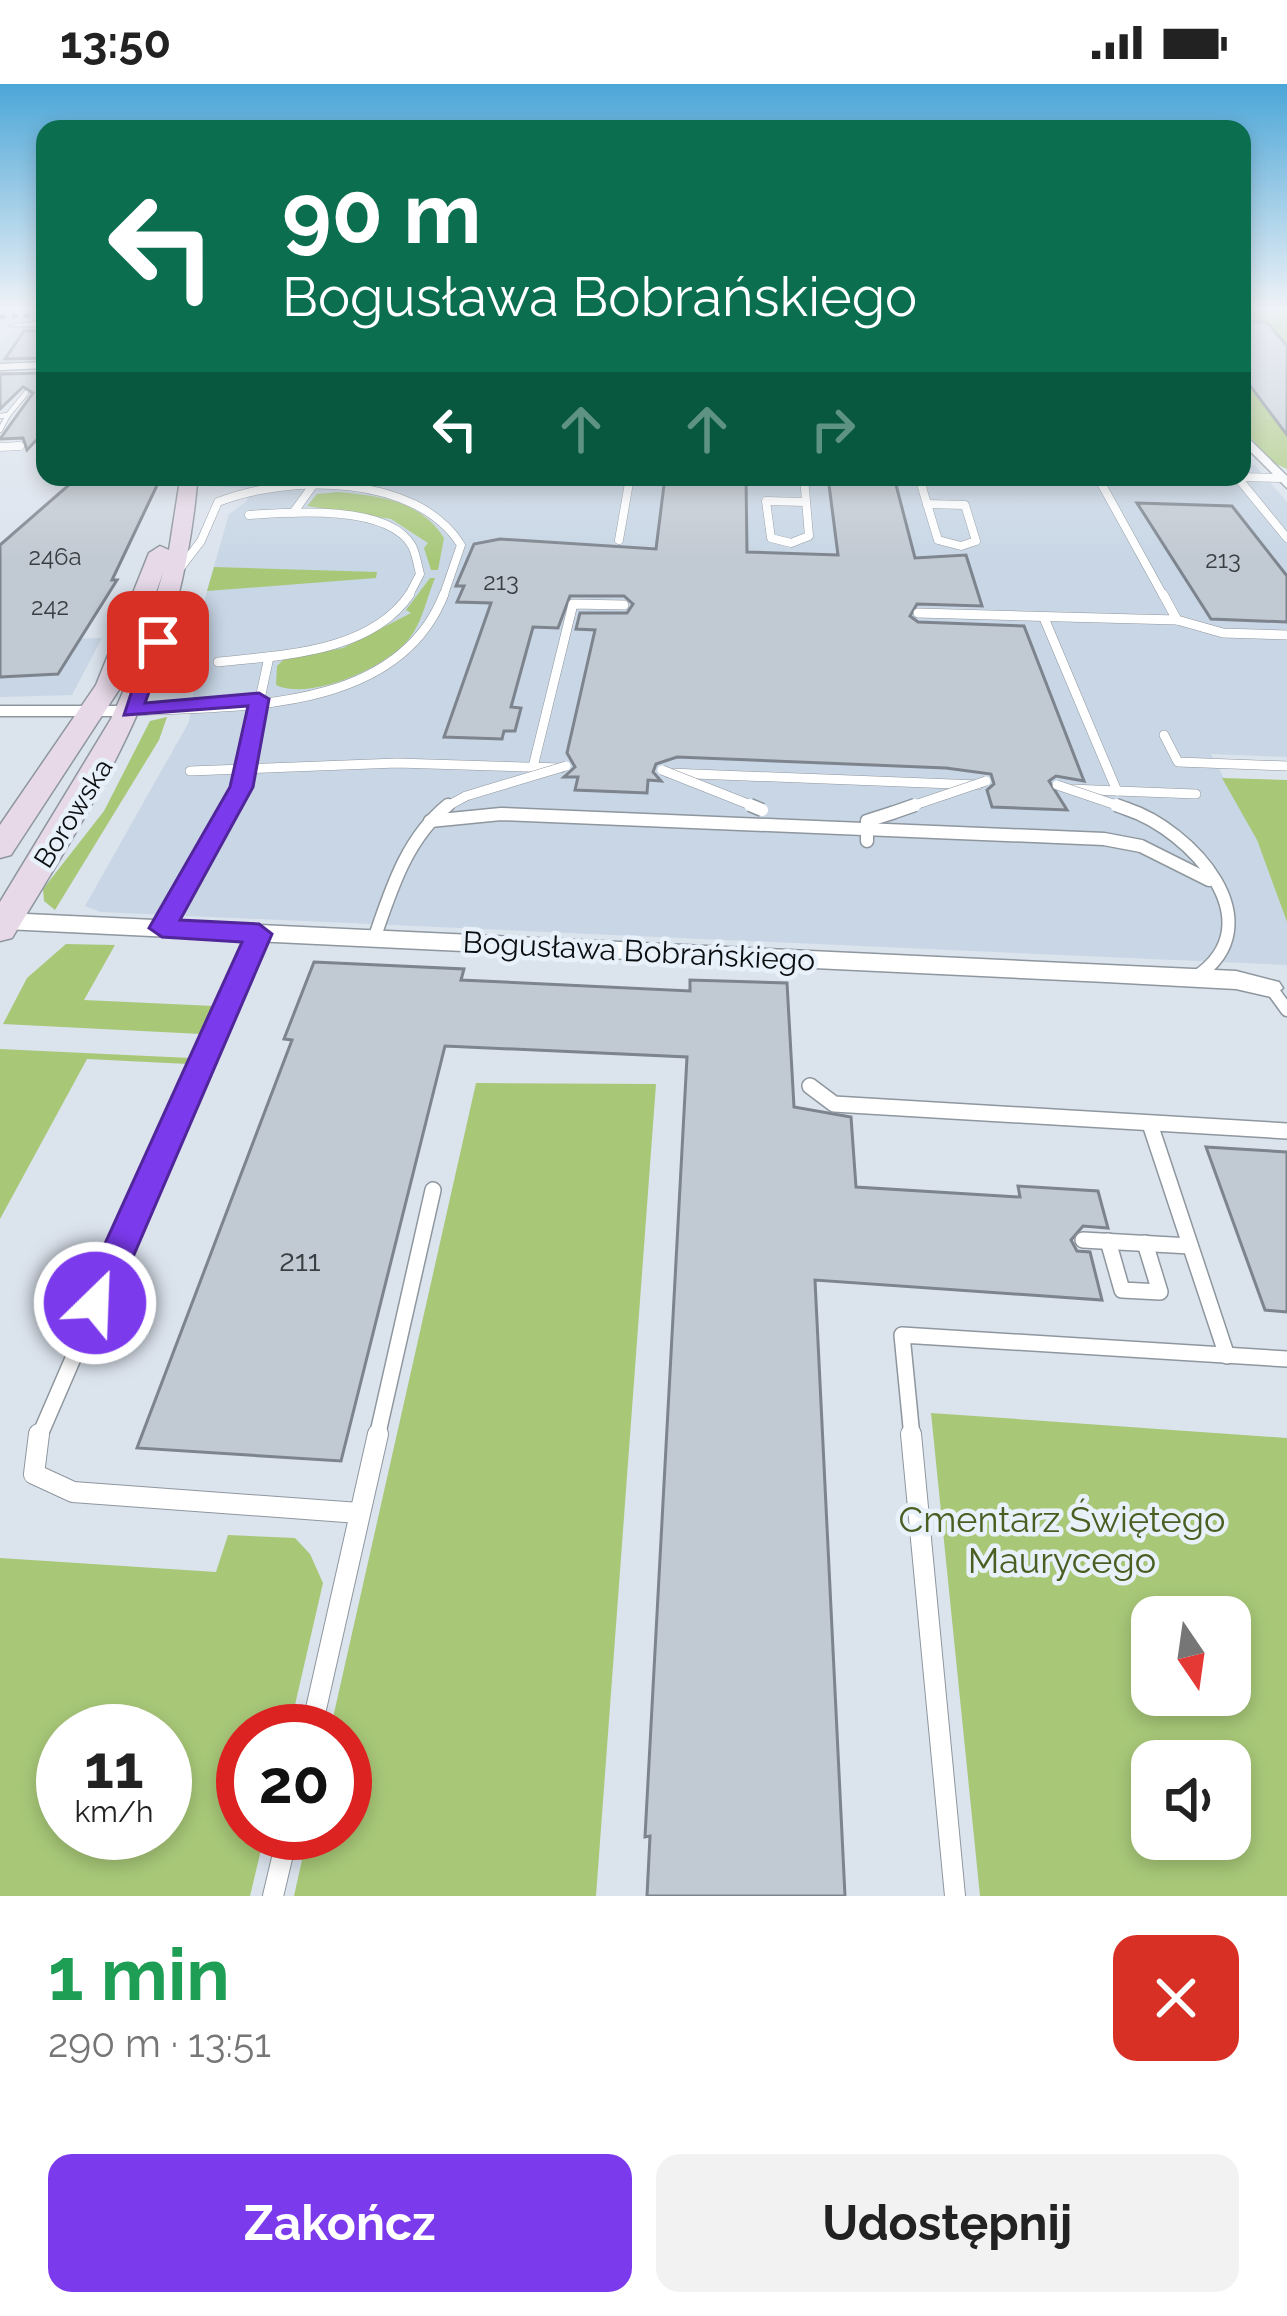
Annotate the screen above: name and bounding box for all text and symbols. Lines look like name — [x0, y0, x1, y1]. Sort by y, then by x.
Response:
text: 13:50 — [60, 16, 171, 69]
text: 90 m — [282, 164, 481, 263]
icon: left — [84, 168, 240, 324]
text: Bogusława Bobrańskiego — [282, 265, 917, 329]
icon: left — [422, 396, 488, 462]
icon: ahead — [548, 396, 614, 462]
icon: ahead — [674, 396, 740, 462]
icon: right — [800, 396, 866, 462]
house number: 246a — [28, 542, 82, 571]
house number: 213 — [1205, 545, 1241, 574]
house number: 213 — [483, 567, 519, 596]
pin — [107, 591, 209, 693]
house number: 242 — [31, 592, 69, 621]
icon: arrive — [125, 609, 191, 675]
street label: Borowska — [27, 753, 119, 873]
street label: Bogusława Bobrańskiego — [462, 924, 816, 978]
position arrow — [32, 1240, 158, 1366]
house number: 211 — [279, 1243, 321, 1278]
park label: Cmentarz Świętego Maurycego — [899, 1498, 1225, 1581]
north arrow — [1131, 1596, 1251, 1716]
map controls — [1131, 1596, 1251, 1860]
speed limit sign: 20 — [216, 1704, 372, 1860]
text: 11 — [84, 1732, 144, 1802]
button: sound — [1131, 1740, 1251, 1860]
text: km/h — [74, 1794, 154, 1829]
text: 1 min — [48, 1932, 230, 2017]
button: close — [1113, 1935, 1239, 2061]
text: 290 m · 13:51 — [48, 2020, 271, 2066]
button: Zakończ — [48, 2154, 632, 2292]
button: Udostępnij — [656, 2154, 1239, 2292]

